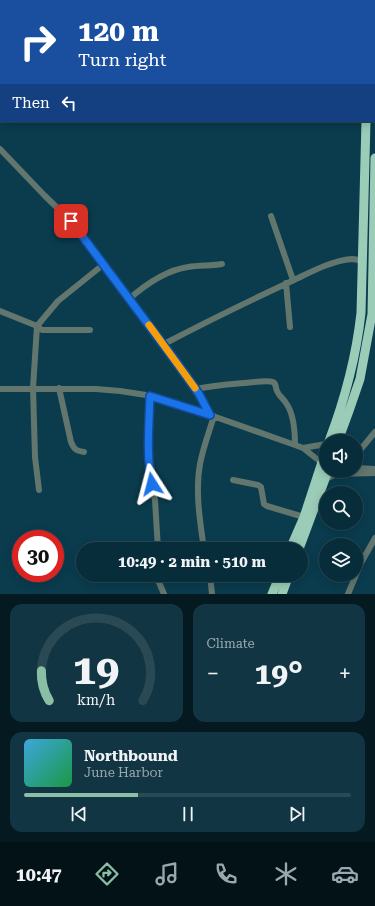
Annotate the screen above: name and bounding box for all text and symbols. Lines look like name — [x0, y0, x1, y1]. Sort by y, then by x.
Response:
text: 120 m — [78, 15, 159, 48]
icon: right — [12, 16, 64, 68]
text: Turn right — [78, 49, 166, 70]
icon: left — [58, 92, 80, 114]
text: Then — [12, 94, 50, 112]
pin — [54, 204, 88, 238]
icon: arrive — [60, 210, 82, 232]
map controls — [319, 434, 363, 582]
button: sound — [319, 434, 363, 478]
position arrow — [131, 463, 173, 505]
button: search — [319, 486, 363, 530]
speed limit sign: 30 — [12, 530, 64, 582]
button: layers — [319, 538, 363, 582]
text: 10:49 · 2 min · 510 m — [118, 553, 266, 571]
text: Climate — [207, 636, 255, 651]
text: 19 — [73, 645, 120, 694]
text: 19° — [254, 656, 303, 691]
text: − — [207, 661, 219, 686]
text: + — [339, 661, 351, 686]
text: km/h — [77, 692, 115, 708]
text: Northbound — [84, 747, 178, 765]
text: June Harbor — [84, 765, 163, 780]
icon: previous — [68, 803, 90, 825]
icon: pause — [177, 803, 199, 825]
icon: next — [286, 803, 308, 825]
icon: directions — [93, 860, 121, 888]
icon: music — [153, 860, 181, 888]
icon: phone — [212, 860, 240, 888]
icon: climate — [272, 860, 300, 888]
icon: car — [331, 860, 359, 888]
text: 10:47 — [16, 864, 62, 885]

